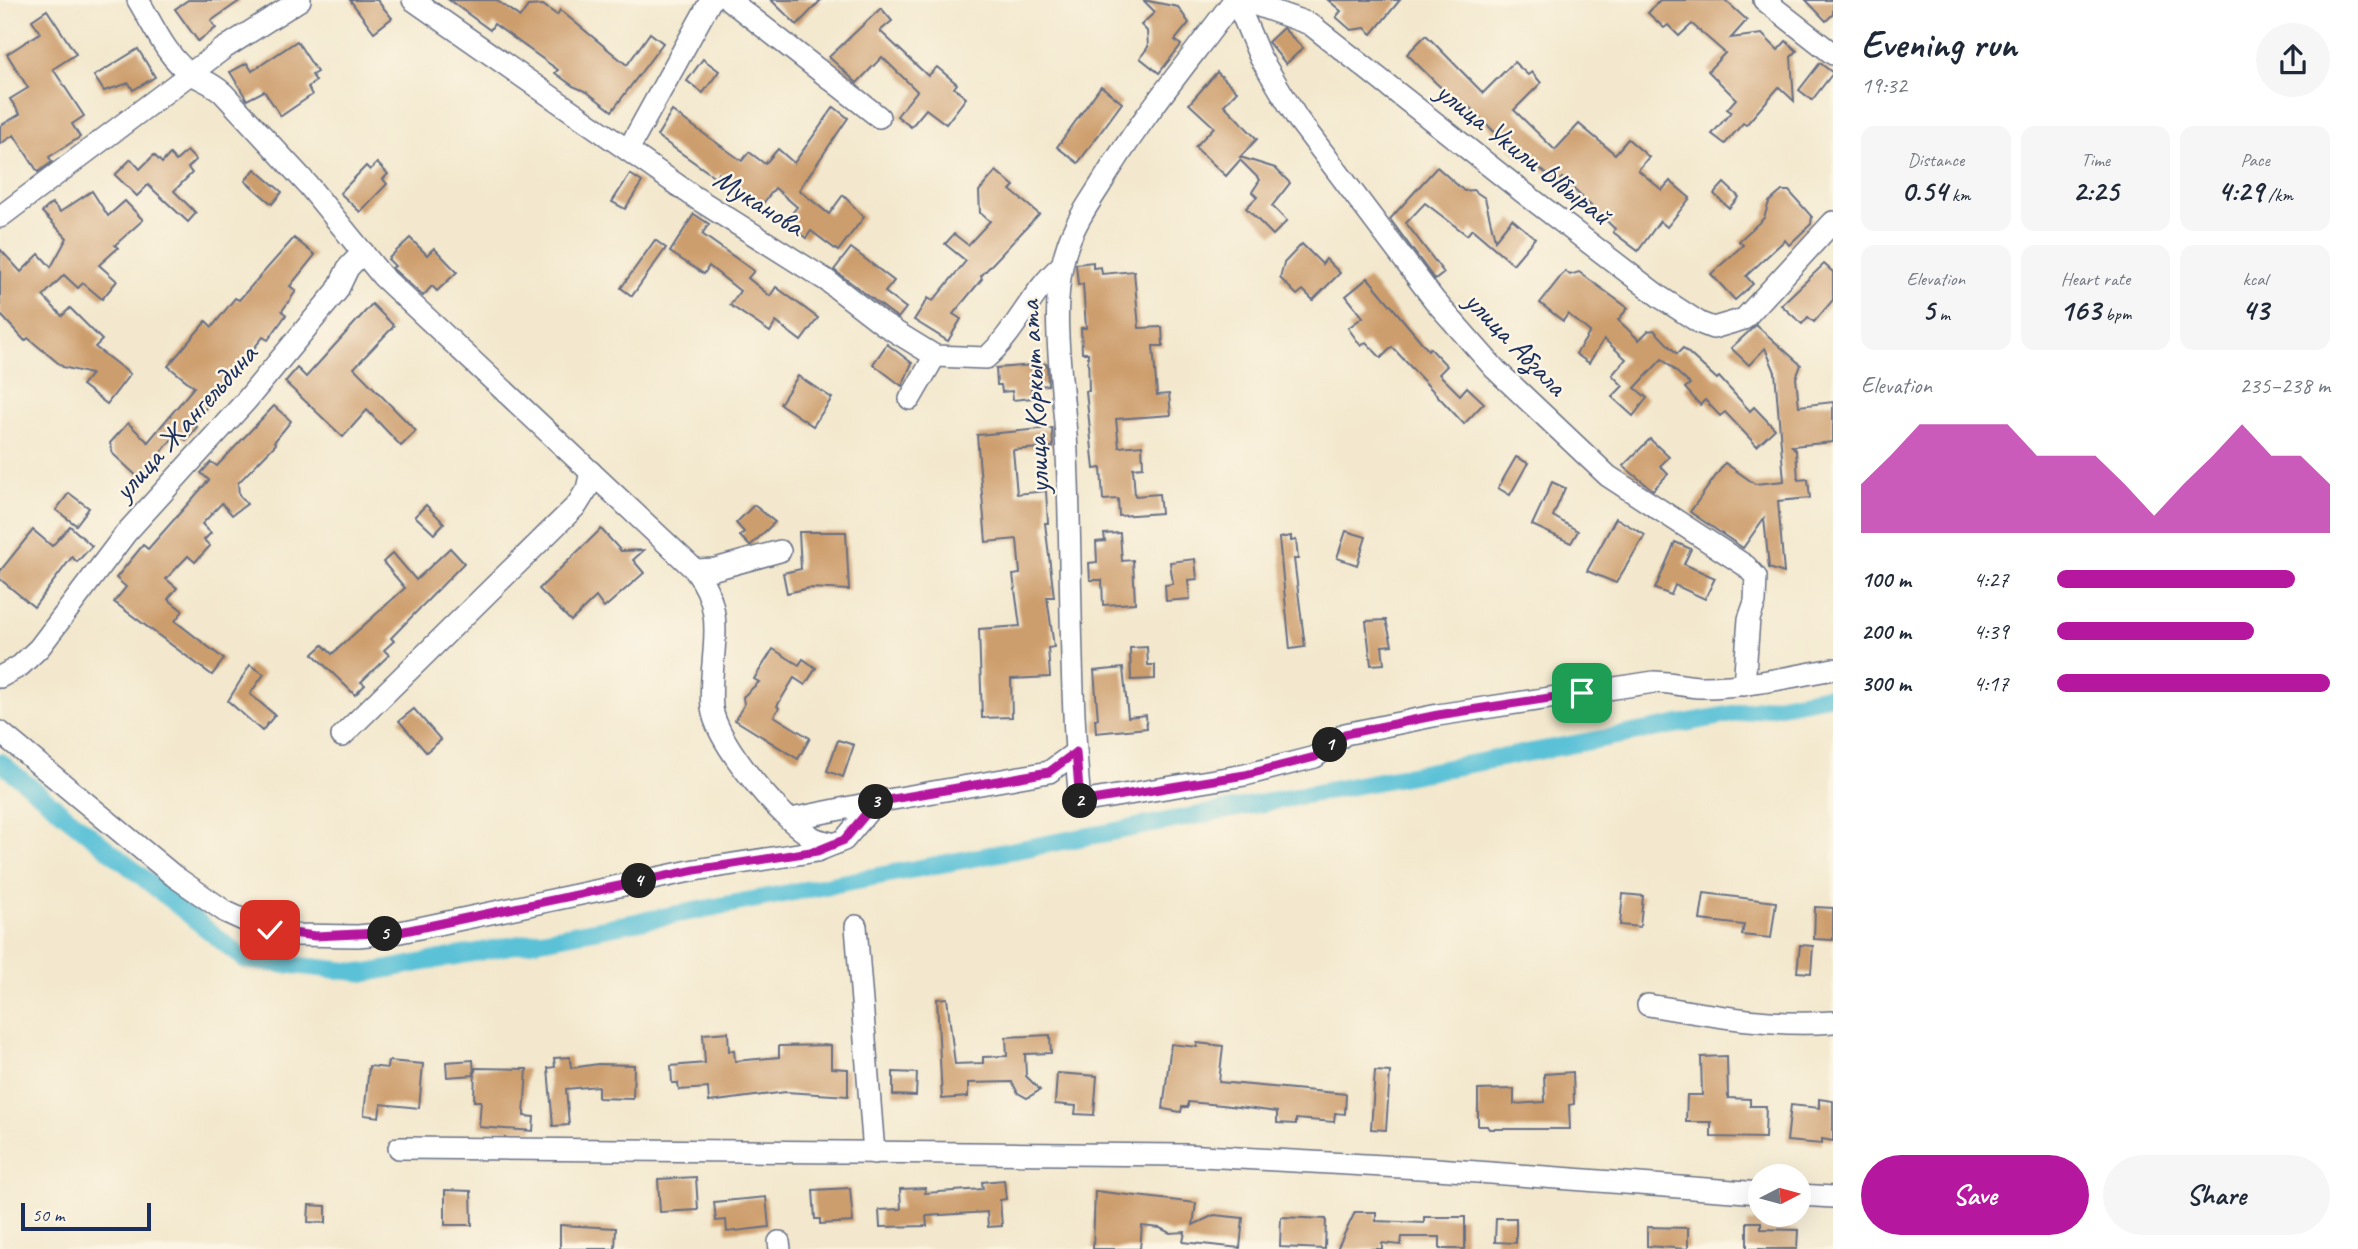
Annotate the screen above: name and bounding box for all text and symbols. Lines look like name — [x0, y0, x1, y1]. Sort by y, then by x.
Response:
text: Evening run — [1861, 21, 2017, 68]
button: share — [2256, 23, 2330, 97]
street label: улица Укили Ыбырай — [1427, 71, 1621, 234]
text: 19:32 — [1861, 71, 1907, 100]
text: Distance — [1907, 148, 1964, 172]
text: Time — [2081, 148, 2110, 172]
text: Pace — [2241, 148, 2270, 172]
street label: Муканова — [707, 160, 813, 245]
text: 0.54 — [1901, 172, 1947, 210]
text: 2:25 — [2073, 172, 2118, 210]
text: 4:29 — [2217, 172, 2263, 210]
text: km — [1947, 183, 1970, 207]
text: /km — [2263, 183, 2293, 207]
text: Elevation — [1907, 267, 1965, 291]
text: Heart rate — [2061, 267, 2130, 291]
text: kcal — [2243, 267, 2268, 291]
street label: улица Абзала — [1455, 281, 1577, 405]
text: 5 — [1922, 291, 1935, 329]
text: 163 — [2060, 291, 2101, 329]
text: 43 — [2242, 291, 2269, 329]
street label: улица Коркыт ата — [1010, 298, 1058, 496]
text: m — [1935, 302, 1950, 326]
text: bpm — [2101, 302, 2131, 326]
street label: улица Жангельдина — [103, 334, 267, 510]
text: Elevation — [1861, 371, 1932, 400]
text: 235–238 m — [2239, 371, 2330, 400]
text: 100 m — [1861, 565, 1911, 594]
text: 4:27 — [1973, 565, 2009, 594]
text: 200 m — [1861, 617, 1911, 646]
text: 4:39 — [1973, 617, 2009, 646]
pin — [1552, 663, 1612, 723]
text: 300 m — [1861, 669, 1911, 698]
text: 4:17 — [1973, 669, 2009, 698]
icon: arrive — [1563, 674, 1601, 712]
pin: 1 — [1312, 728, 1348, 762]
text: 1 — [1325, 732, 1334, 756]
pin: 3 — [858, 784, 894, 820]
pin: 2 — [1062, 784, 1098, 818]
text: 2 — [1075, 788, 1084, 812]
text: 3 — [871, 789, 880, 813]
pin: 4 — [622, 864, 656, 898]
text: 4 — [634, 868, 643, 892]
pin — [240, 900, 300, 960]
icon: check — [251, 911, 289, 949]
pin: 5 — [368, 916, 402, 951]
text: 5 — [380, 921, 389, 945]
button: Save — [1861, 1155, 2089, 1235]
button: Share — [2103, 1155, 2330, 1235]
north arrow — [1748, 1164, 1811, 1227]
map controls — [1748, 1164, 1811, 1227]
scale bar — [21, 1200, 150, 1232]
text: 50 m — [32, 1203, 64, 1227]

